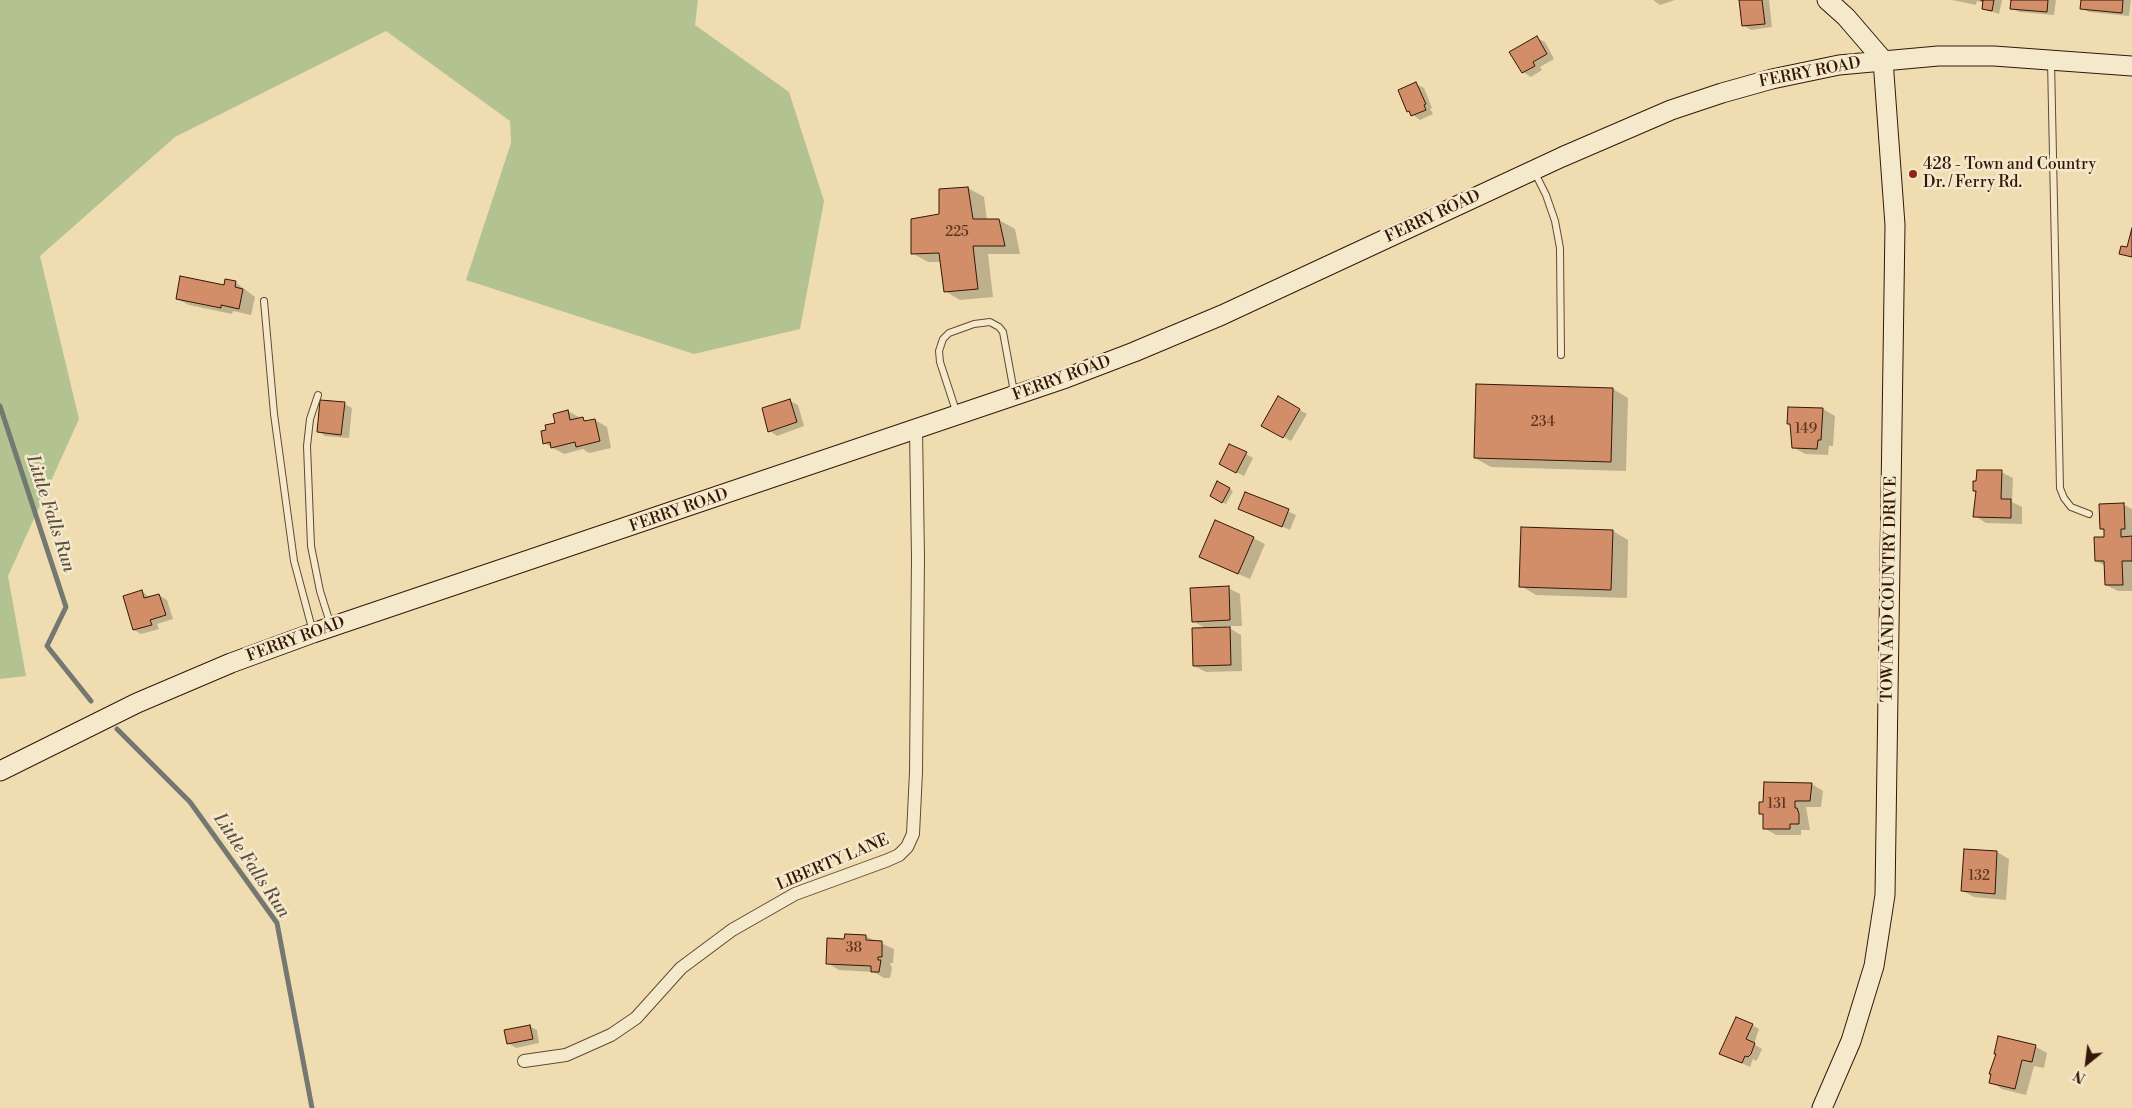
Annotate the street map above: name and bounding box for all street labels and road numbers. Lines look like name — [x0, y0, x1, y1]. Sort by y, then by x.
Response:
street label: FERRY ROAD — [1758, 54, 1862, 92]
street label: FERRY ROAD — [1382, 186, 1484, 248]
street label: FERRY ROAD — [1010, 352, 1114, 406]
street label: TOWN AND COUNTRY DRIVE — [1878, 476, 1902, 702]
street label: FERRY ROAD — [627, 485, 731, 537]
street label: FERRY ROAD — [244, 613, 348, 667]
street label: LIBERTY LANE — [774, 831, 892, 895]

